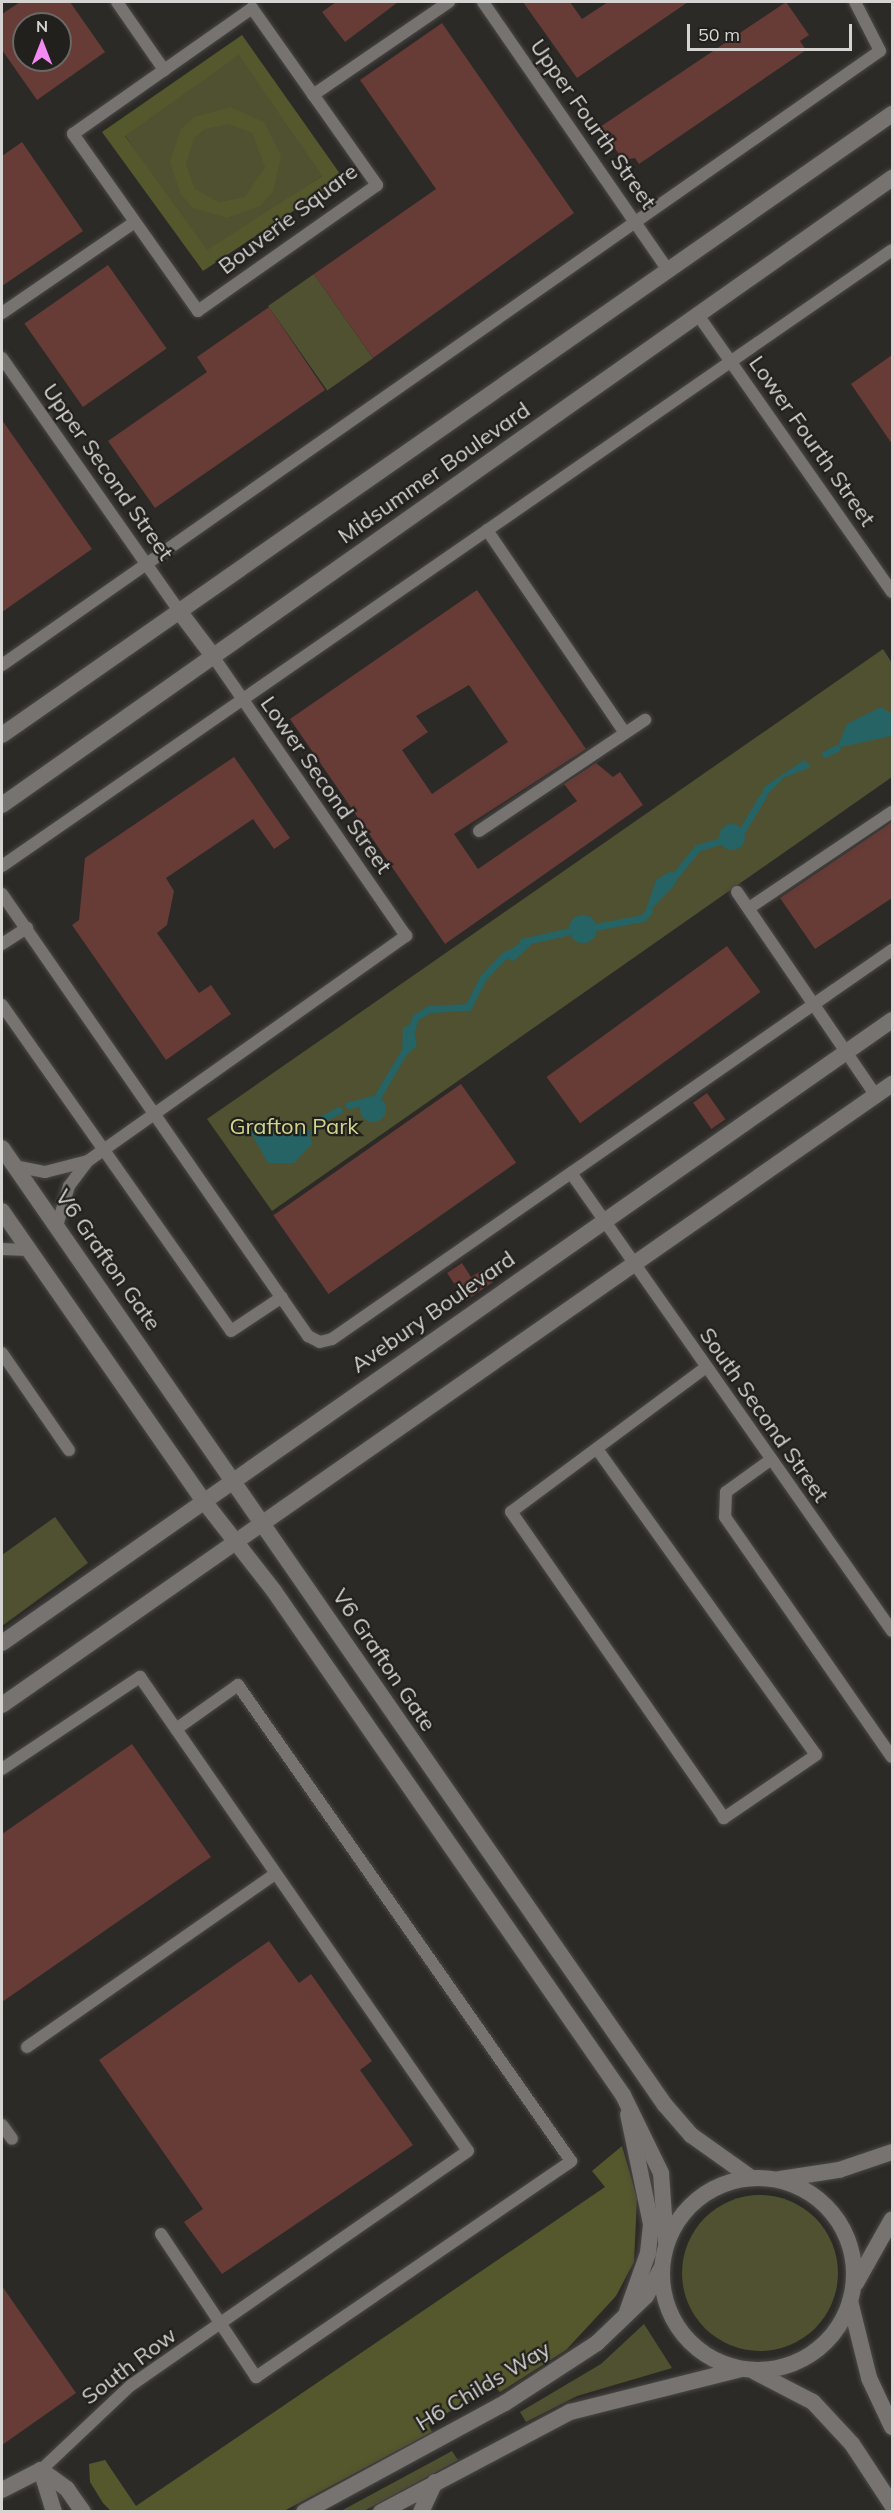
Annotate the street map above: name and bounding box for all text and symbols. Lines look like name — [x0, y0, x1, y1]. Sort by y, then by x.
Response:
north arrow — [12, 12, 72, 72]
scale bar — [690, 12, 855, 50]
text: N — [36, 16, 48, 36]
text: 50 m — [698, 23, 740, 46]
street label: Upper Fourth Street — [525, 34, 661, 214]
street label: Bouverie Square — [213, 158, 363, 280]
street label: Lower Fourth Street — [743, 351, 881, 531]
street label: Upper Second Street — [37, 379, 179, 565]
street label: Midsummer Boulevard — [333, 397, 535, 549]
street label: Lower Second Street — [255, 691, 397, 879]
park label: Grafton Park — [229, 1114, 359, 1140]
street label: V6 Grafton Gate — [50, 1184, 166, 1336]
street label: Avebury Boulevard — [346, 1246, 520, 1378]
street label: South Second Street — [694, 1323, 834, 1507]
street label: V6 Grafton Gate — [327, 1584, 441, 1736]
street label: South Row — [76, 2322, 182, 2410]
street label: H6 Childs Way — [411, 2336, 555, 2436]

